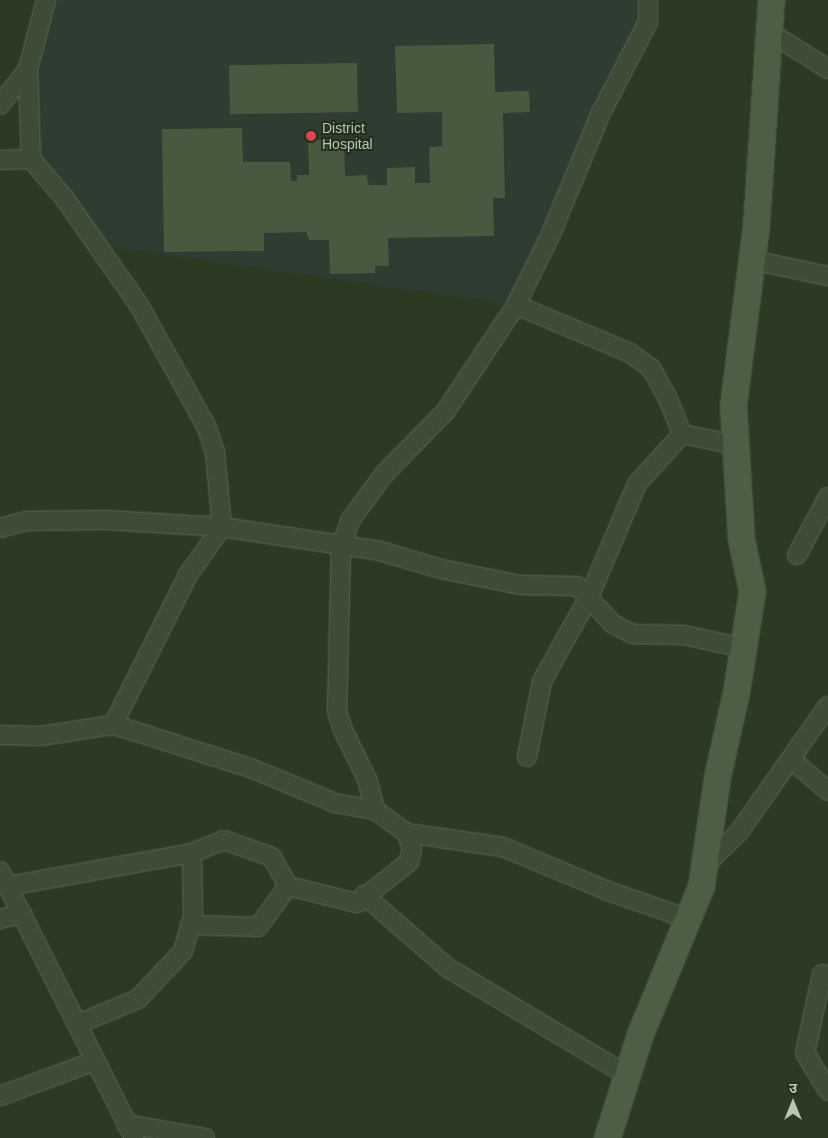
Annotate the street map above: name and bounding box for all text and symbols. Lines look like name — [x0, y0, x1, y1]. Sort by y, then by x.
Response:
place label: District Hospital — [322, 120, 373, 152]
marker: District Hospital — [304, 129, 318, 143]
north arrow — [768, 1078, 818, 1128]
text: उ — [789, 1080, 797, 1096]

